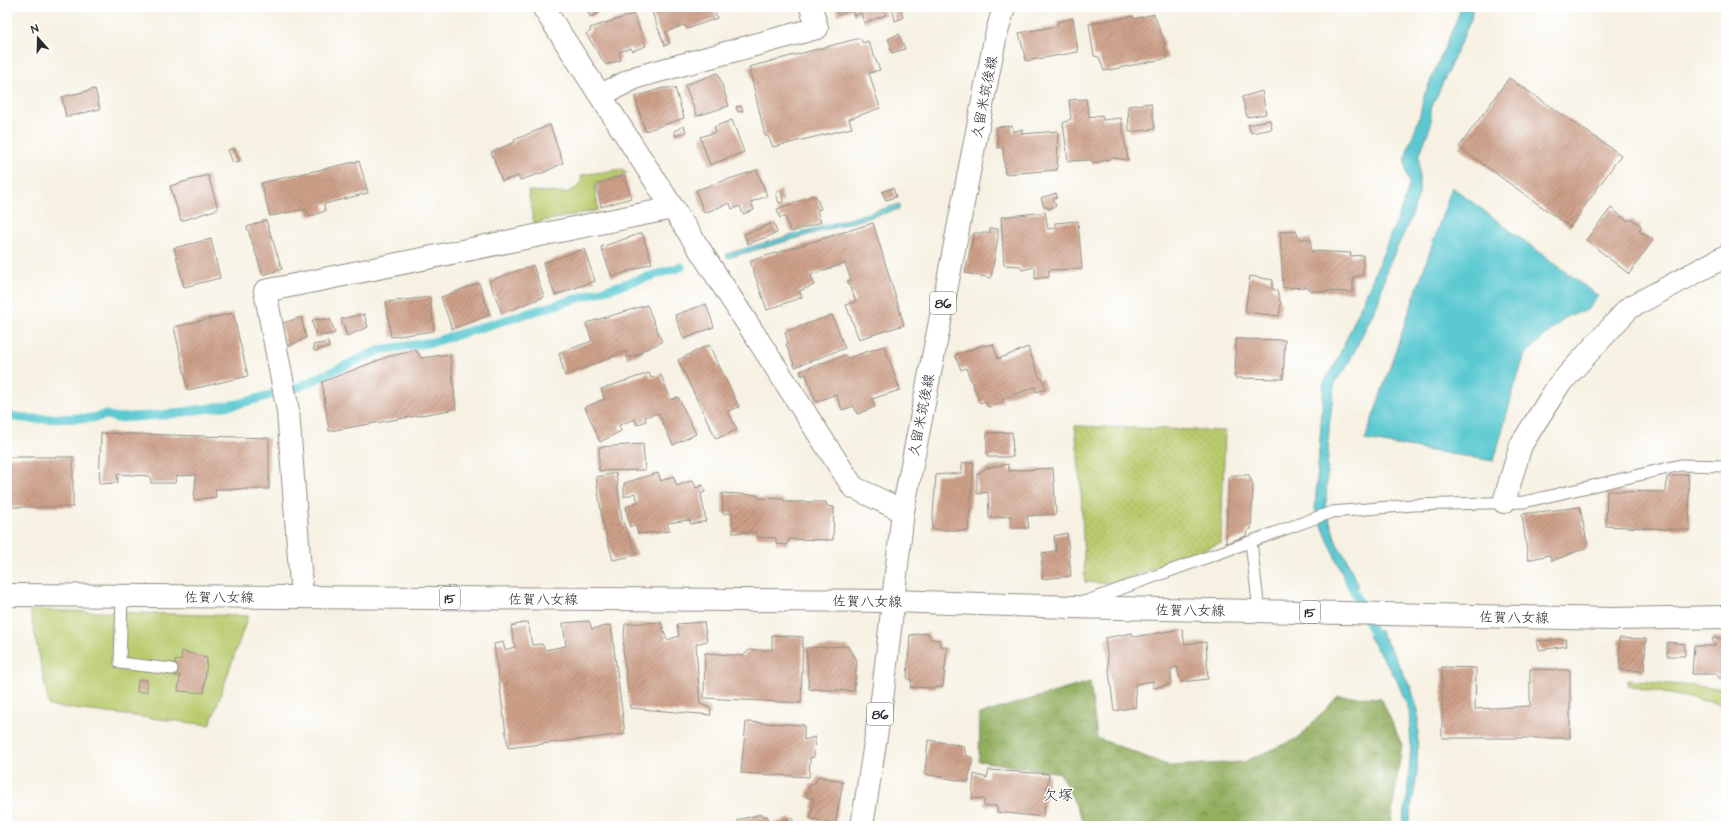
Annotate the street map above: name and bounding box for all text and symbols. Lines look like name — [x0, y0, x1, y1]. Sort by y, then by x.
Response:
north arrow — [18, 18, 58, 58]
text: N — [29, 21, 41, 37]
street label: 久留米筑後線 — [967, 54, 1003, 140]
road number: 86 — [930, 292, 956, 314]
street label: 久留米筑後線 — [904, 372, 940, 458]
road number: 15 — [440, 587, 460, 609]
street label: 佐賀八女線 — [184, 588, 254, 608]
street label: 佐賀八女線 — [508, 590, 578, 610]
street label: 佐賀八女線 — [832, 591, 902, 613]
street label: 佐賀八女線 — [1155, 600, 1225, 622]
road number: 15 — [1300, 601, 1320, 623]
street label: 佐賀八女線 — [1479, 607, 1549, 629]
road number: 86 — [867, 703, 893, 725]
district label: 欠塚 — [1043, 785, 1073, 806]

